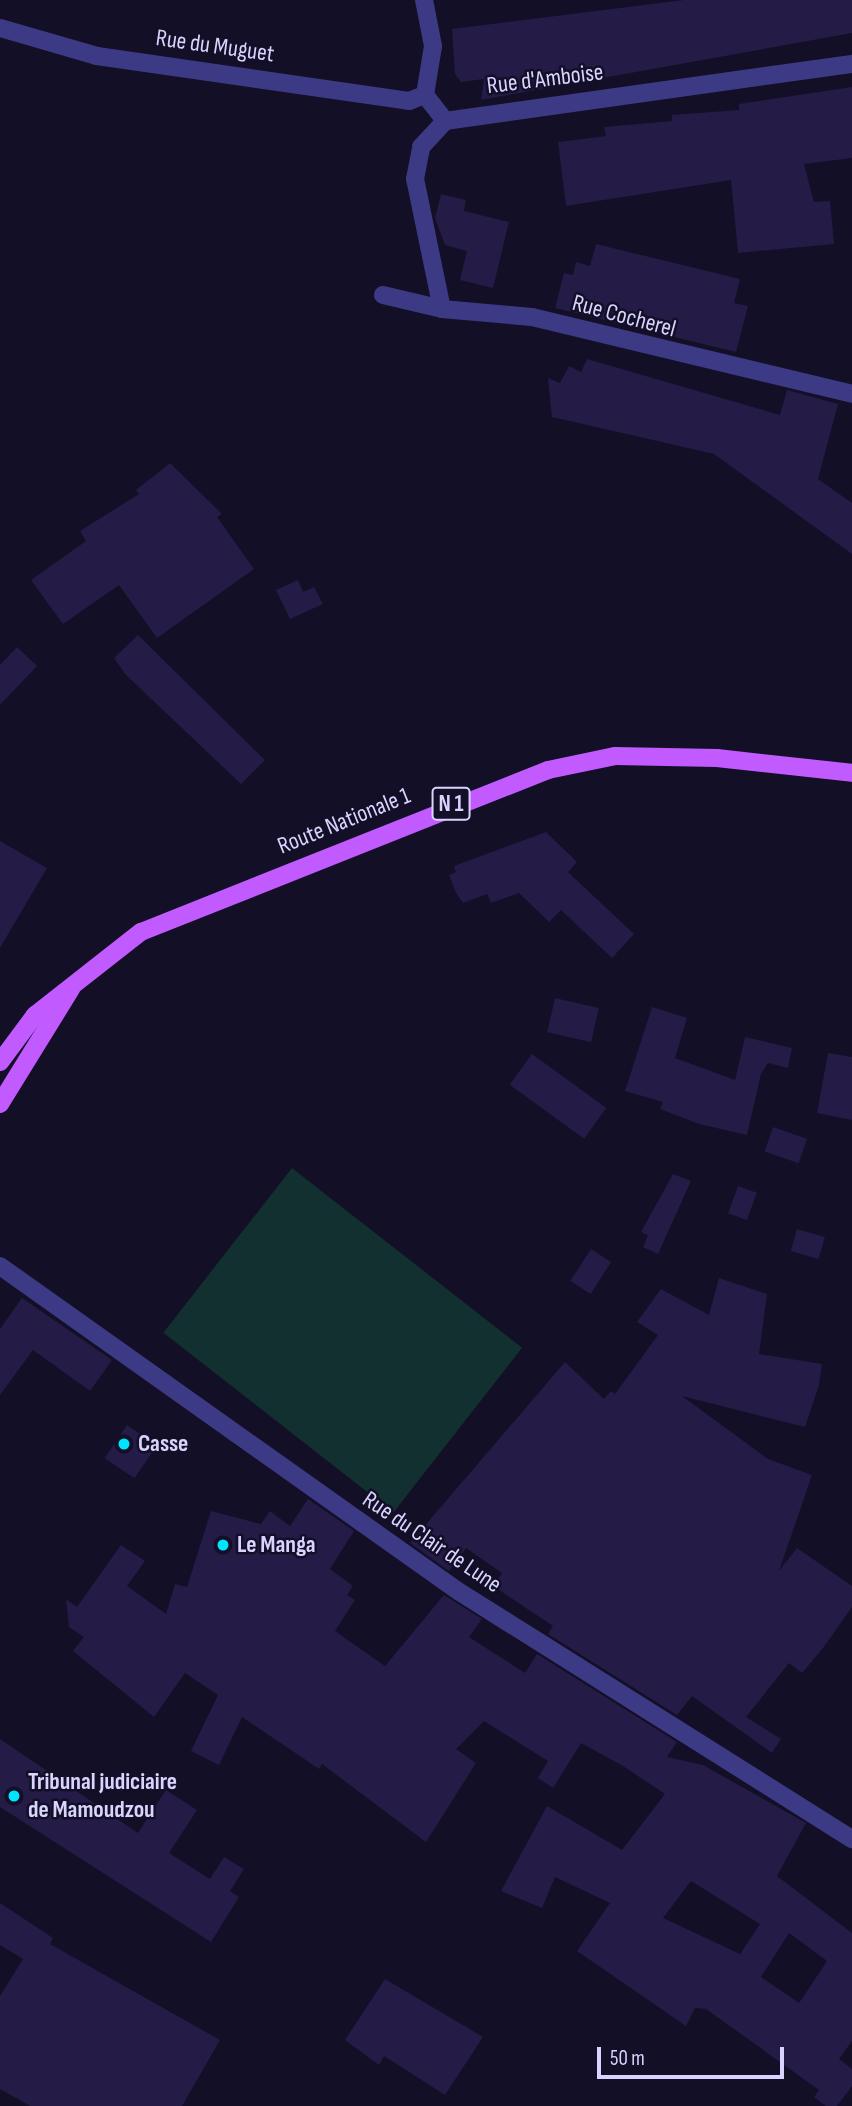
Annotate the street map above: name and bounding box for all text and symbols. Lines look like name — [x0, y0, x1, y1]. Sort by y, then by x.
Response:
street label: Rue du Muguet — [154, 23, 276, 69]
street label: Rue d'Amboise — [485, 58, 605, 100]
street label: Rue Cocherel — [569, 288, 679, 344]
street label: Route Nationale 1 — [273, 781, 415, 861]
road number: N 1 — [430, 784, 472, 824]
place label: Casse — [138, 1430, 188, 1458]
marker: Casse — [116, 1436, 132, 1452]
street label: Rue du Clair de Lune — [357, 1485, 507, 1599]
place label: Le Manga — [237, 1531, 316, 1559]
marker: Le Manga — [215, 1537, 231, 1553]
place label: Tribunal judiciaire de Mamoudzou — [28, 1768, 177, 1824]
marker: Tribunal judiciaire de Mamoudzou — [6, 1788, 22, 1804]
scale bar — [600, 2032, 787, 2076]
text: 50 m — [610, 2046, 645, 2071]

